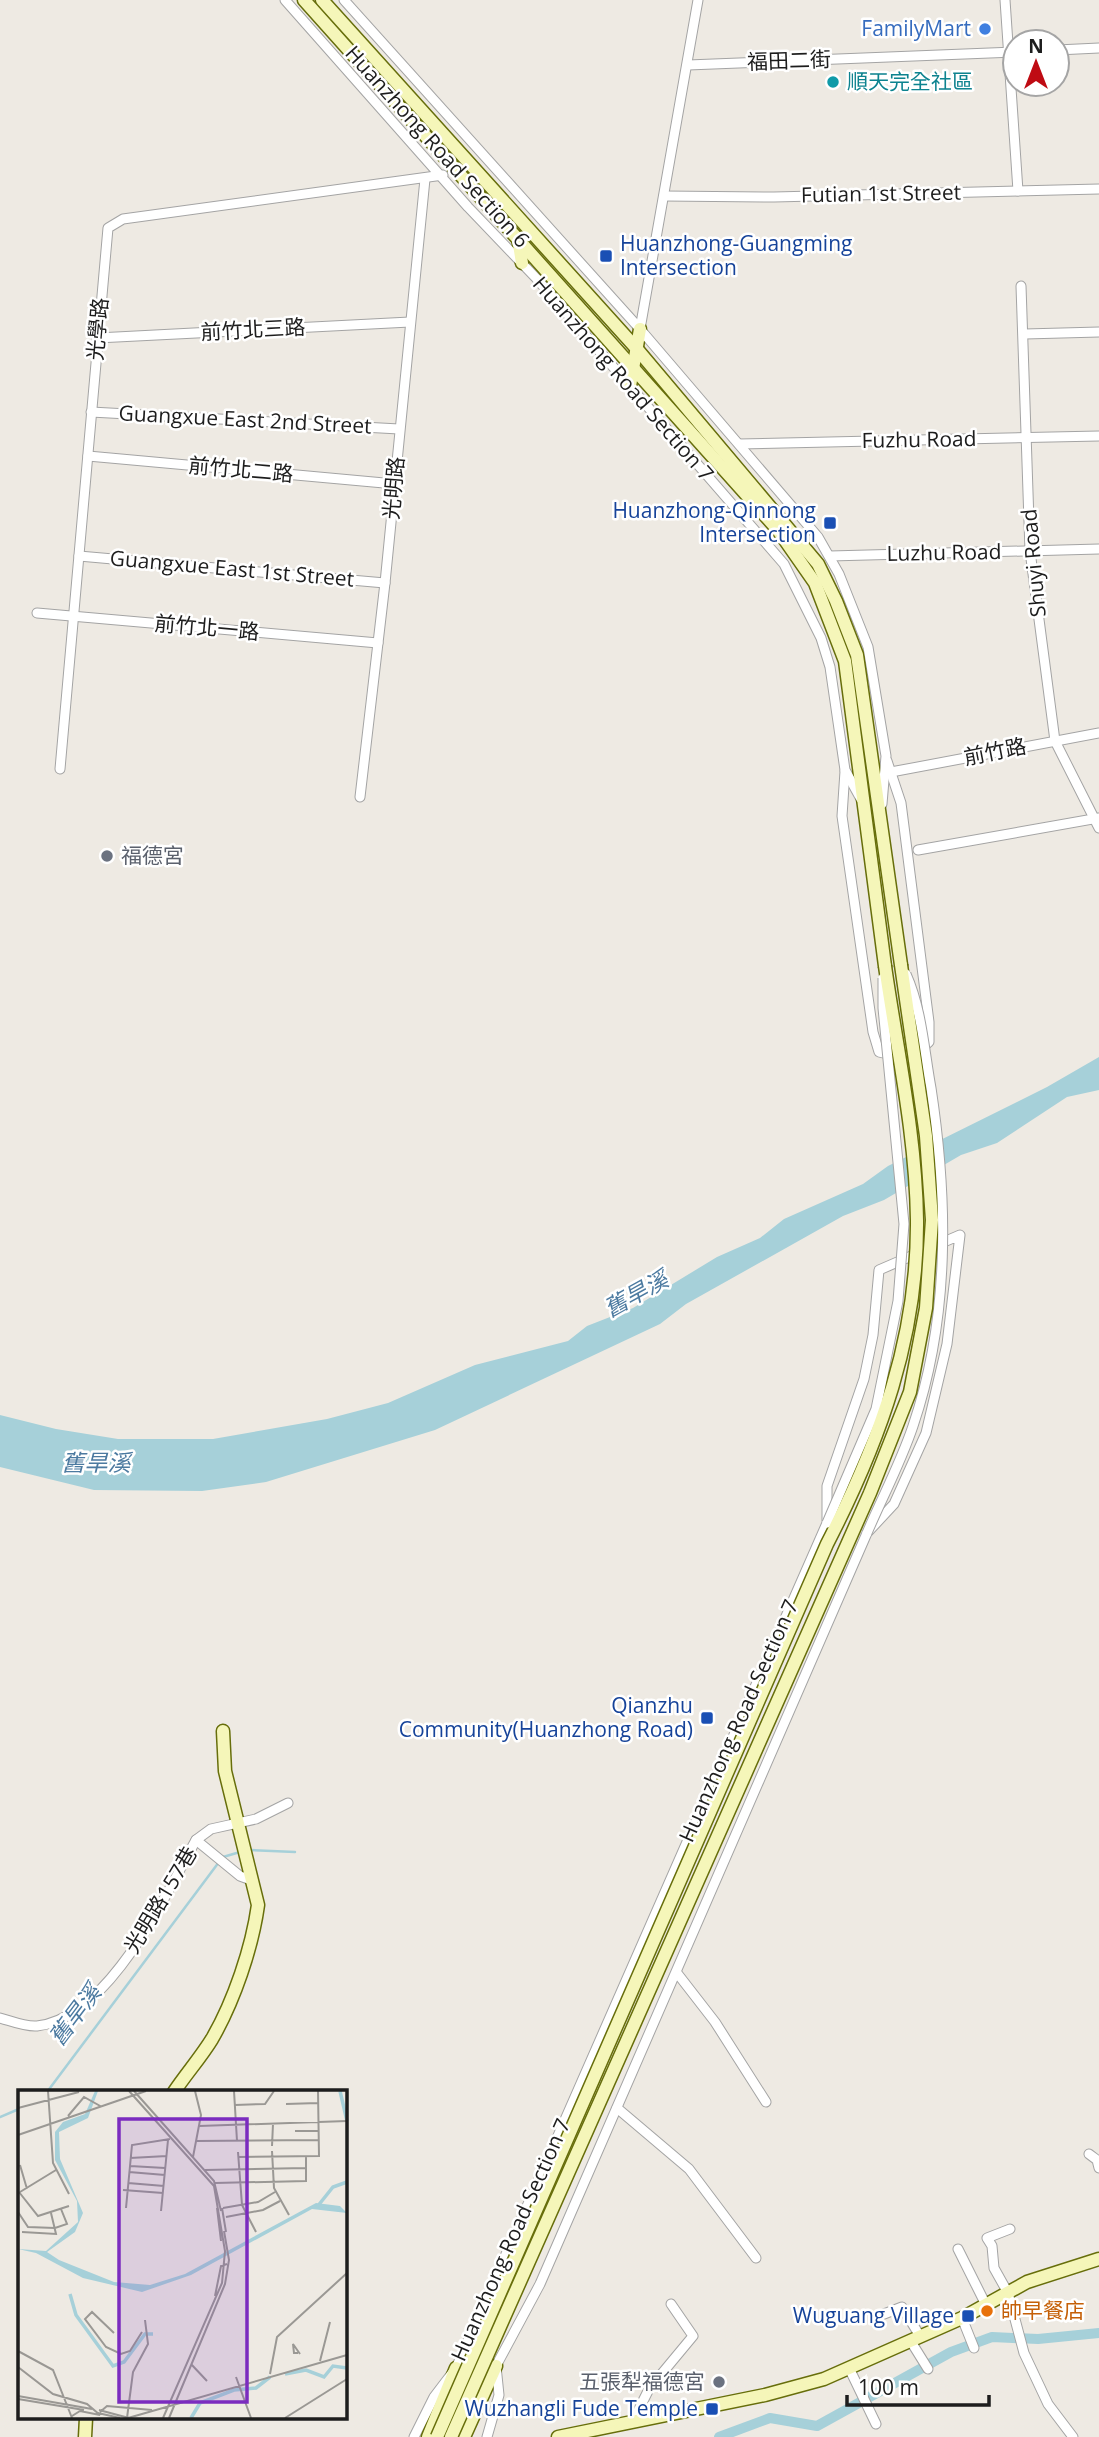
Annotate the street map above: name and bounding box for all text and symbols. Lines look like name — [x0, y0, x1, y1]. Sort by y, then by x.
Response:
place label: FamilyMart — [861, 14, 971, 42]
marker: FamilyMart — [977, 21, 993, 37]
north arrow — [1001, 28, 1071, 98]
text: N — [1028, 33, 1044, 59]
street label: Huanzhong Road Section 6 — [339, 39, 536, 253]
street label: 福田二街 — [747, 45, 831, 75]
place label: 順天完全社區 — [847, 67, 973, 95]
marker: 順天完全社區 — [825, 74, 841, 90]
street label: Futian 1st Street — [801, 178, 961, 208]
place label: Huanzhong-Guangming Intersection — [620, 229, 852, 281]
marker: Huanzhong-Guangming Intersection — [598, 248, 614, 264]
street label: Huanzhong Road Section 7 — [527, 270, 720, 487]
street label: 光學路 — [80, 296, 114, 362]
street label: 前竹北三路 — [200, 312, 306, 346]
street label: Guangxue East 2nd Street — [118, 398, 372, 440]
street label: Fuzhu Road — [861, 424, 977, 454]
street label: 前竹北二路 — [188, 450, 295, 488]
street label: 光明路 — [376, 455, 410, 521]
place label: Huanzhong-Qinnong Intersection — [612, 496, 816, 548]
street label: Shuyi Road — [1014, 508, 1052, 618]
marker: Huanzhong-Qinnong Intersection — [822, 515, 838, 531]
street label: Luzhu Road — [886, 537, 1002, 567]
street label: Guangxue East 1st Street — [109, 543, 355, 593]
street label: 前竹北一路 — [154, 608, 261, 646]
street label: 前竹路 — [961, 731, 1028, 771]
place label: 福德宮 — [121, 841, 184, 869]
marker: 福德宮 — [99, 848, 115, 864]
water label: 舊旱溪 — [598, 1261, 676, 1324]
water label: 舊旱溪 — [62, 1446, 134, 1478]
street label: Huanzhong Road Section 7 — [672, 1595, 804, 1846]
place label: Qianzhu Community(Huanzhong Road) — [399, 1691, 693, 1743]
marker: Qianzhu Community(Huanzhong Road) — [699, 1710, 715, 1726]
street label: 光明路157巷 — [117, 1841, 203, 1958]
water label: 舊旱溪 — [41, 1975, 110, 2052]
inset map — [18, 2090, 346, 2420]
street label: Huanzhong Road Section 7 — [444, 2114, 576, 2365]
place label: 帥早餐店 — [1001, 2296, 1085, 2324]
place label: Wuguang Village — [793, 2301, 954, 2329]
marker: 帥早餐店 — [979, 2303, 995, 2319]
marker: Wuguang Village — [960, 2308, 976, 2324]
scale bar — [847, 2364, 989, 2408]
place label: 五張犁福德宮 — [579, 2367, 705, 2395]
text: 100 m — [858, 2373, 919, 2401]
marker: 五張犁福德宮 — [711, 2374, 727, 2390]
place label: Wuzhangli Fude Temple — [464, 2394, 698, 2422]
marker: Wuzhangli Fude Temple — [704, 2401, 720, 2417]

